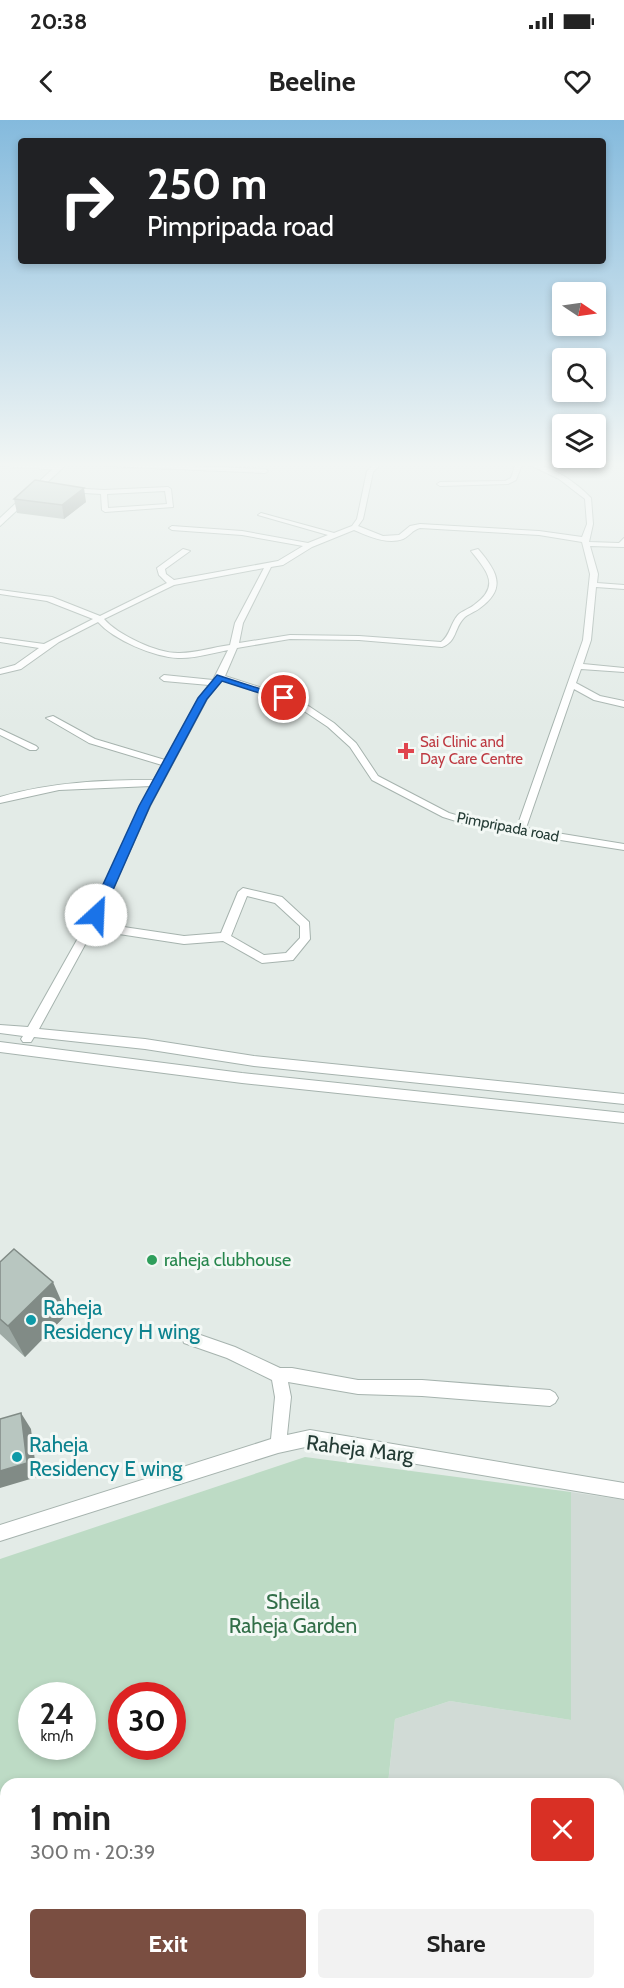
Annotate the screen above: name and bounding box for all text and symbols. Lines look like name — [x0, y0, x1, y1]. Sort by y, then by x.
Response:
text: 20:38 — [30, 8, 87, 35]
icon: back — [30, 65, 63, 98]
text: Beeline — [268, 65, 356, 98]
icon: heart — [561, 65, 594, 98]
text: 250 m — [147, 158, 267, 210]
icon: right — [48, 162, 126, 240]
text: Pimpripada road — [147, 210, 334, 243]
north arrow — [552, 282, 606, 336]
map controls — [552, 282, 606, 468]
button: search — [552, 348, 606, 402]
button: layers — [552, 414, 606, 468]
pin — [258, 672, 309, 723]
icon: arrive — [267, 681, 300, 714]
place label: Sai Clinic and Day Care Centre — [420, 733, 523, 768]
marker: Sai Clinic and Day Care Centre — [397, 742, 415, 760]
street label: Pimpripada road — [455, 808, 561, 846]
position arrow — [64, 883, 128, 947]
place label: raheja clubhouse — [164, 1249, 291, 1271]
marker: raheja clubhouse — [145, 1253, 159, 1267]
place label: Raheja Residency H wing — [43, 1295, 200, 1344]
marker: Raheja Residency H wing — [24, 1313, 38, 1327]
street label: Raheja Marg — [305, 1430, 416, 1469]
place label: Raheja Residency E wing — [29, 1432, 183, 1481]
marker: Raheja Residency E wing — [10, 1450, 24, 1464]
park label: Sheila Raheja Garden — [229, 1589, 357, 1639]
speed limit sign: 30 — [108, 1682, 186, 1760]
text: 24 — [40, 1695, 74, 1732]
text: km/h — [41, 1727, 73, 1745]
text: 1 min — [30, 1795, 111, 1839]
button: close — [531, 1798, 594, 1861]
text: 300 m · 20:39 — [30, 1840, 155, 1864]
button: Exit — [30, 1909, 306, 1978]
button: Share — [318, 1909, 594, 1978]

